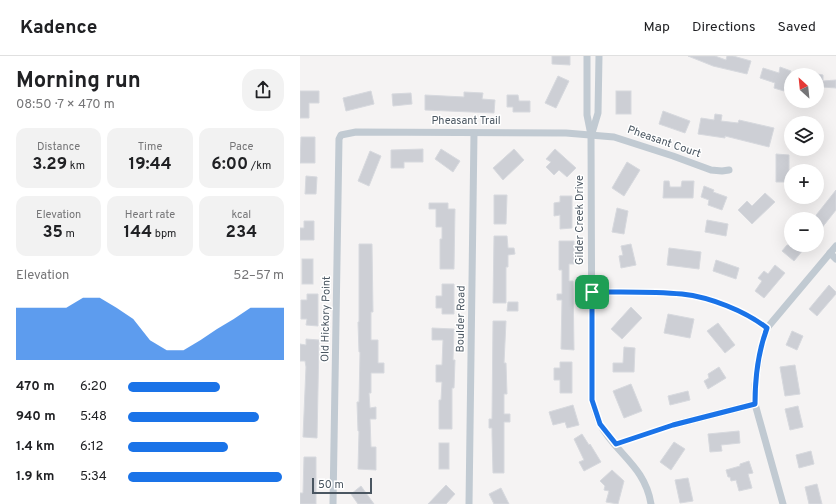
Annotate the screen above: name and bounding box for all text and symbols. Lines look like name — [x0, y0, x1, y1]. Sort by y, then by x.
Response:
text: Kadence — [20, 16, 97, 40]
text: Map — [644, 19, 670, 36]
text: Directions — [692, 19, 756, 36]
text: Saved — [778, 19, 816, 36]
text: Morning run — [16, 68, 141, 95]
north arrow — [784, 68, 824, 108]
map controls — [784, 68, 824, 252]
button: share — [242, 69, 284, 111]
text: 08:50 · 7 × 470 m — [16, 97, 115, 113]
street label: Pheasant Trail — [431, 114, 501, 128]
button: layers — [784, 116, 824, 156]
street label: Pheasant Court — [625, 123, 703, 161]
text: Distance — [37, 140, 80, 154]
text: Time — [138, 140, 162, 154]
text: Pace — [229, 140, 253, 154]
text: 3.29 — [32, 154, 67, 176]
text: 19:44 — [128, 154, 172, 176]
text: 6:00 — [211, 154, 248, 176]
text: km — [67, 159, 85, 173]
text: /km — [248, 159, 271, 173]
button: + — [784, 164, 824, 204]
street label: Gilder Creek Drive — [573, 175, 587, 265]
text: Elevation — [36, 208, 81, 222]
text: Heart rate — [125, 208, 175, 222]
text: kcal — [232, 208, 251, 222]
button: − — [784, 212, 824, 252]
text: 35 — [42, 222, 63, 244]
text: 144 — [124, 222, 152, 244]
text: 234 — [226, 222, 257, 244]
text: m — [63, 227, 75, 241]
text: bpm — [152, 227, 176, 241]
text: Elevation — [16, 268, 69, 284]
text: 52–57 m — [233, 268, 284, 284]
pin — [575, 275, 609, 309]
street label: Old Hickory Point — [318, 276, 334, 362]
icon: arrive — [581, 281, 603, 303]
street label: Boulder Road — [453, 285, 469, 353]
text: 470 m — [16, 379, 55, 395]
text: 6:20 — [80, 379, 107, 395]
text: 940 m — [16, 409, 56, 425]
text: 5:48 — [80, 409, 107, 425]
text: 1.4 km — [16, 439, 55, 455]
text: 6:12 — [80, 439, 104, 455]
text: 1.9 km — [16, 469, 54, 485]
text: 5:34 — [80, 469, 107, 485]
scale bar — [312, 476, 372, 495]
text: 50 m — [318, 478, 344, 492]

